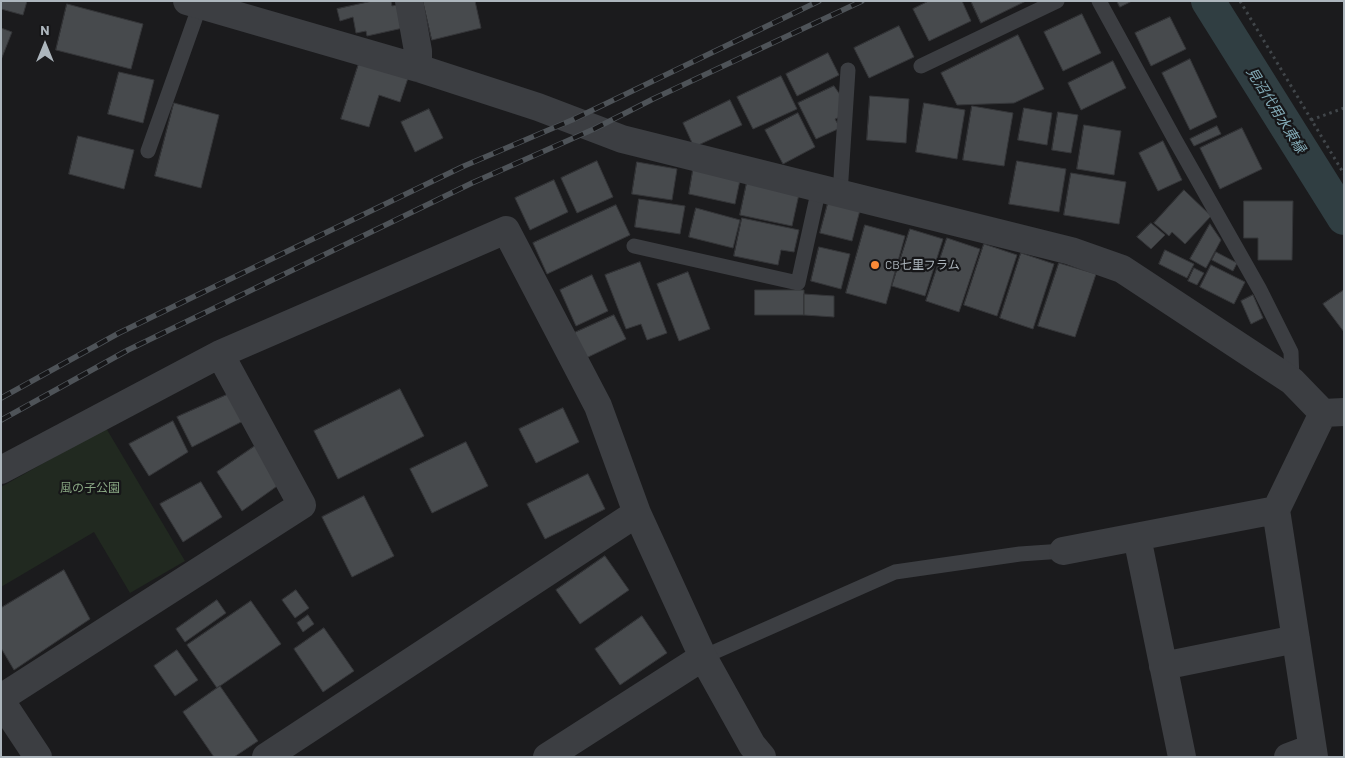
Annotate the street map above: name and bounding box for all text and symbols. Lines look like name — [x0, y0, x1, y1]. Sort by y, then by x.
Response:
north arrow — [20, 20, 70, 70]
text: N — [40, 21, 50, 38]
water label: 見沼代用水東縁 — [1243, 64, 1309, 156]
place label: CB七里フラム — [885, 258, 960, 272]
marker: CB七里フラム — [869, 259, 881, 271]
park label: 風の子公園 — [60, 481, 120, 495]

